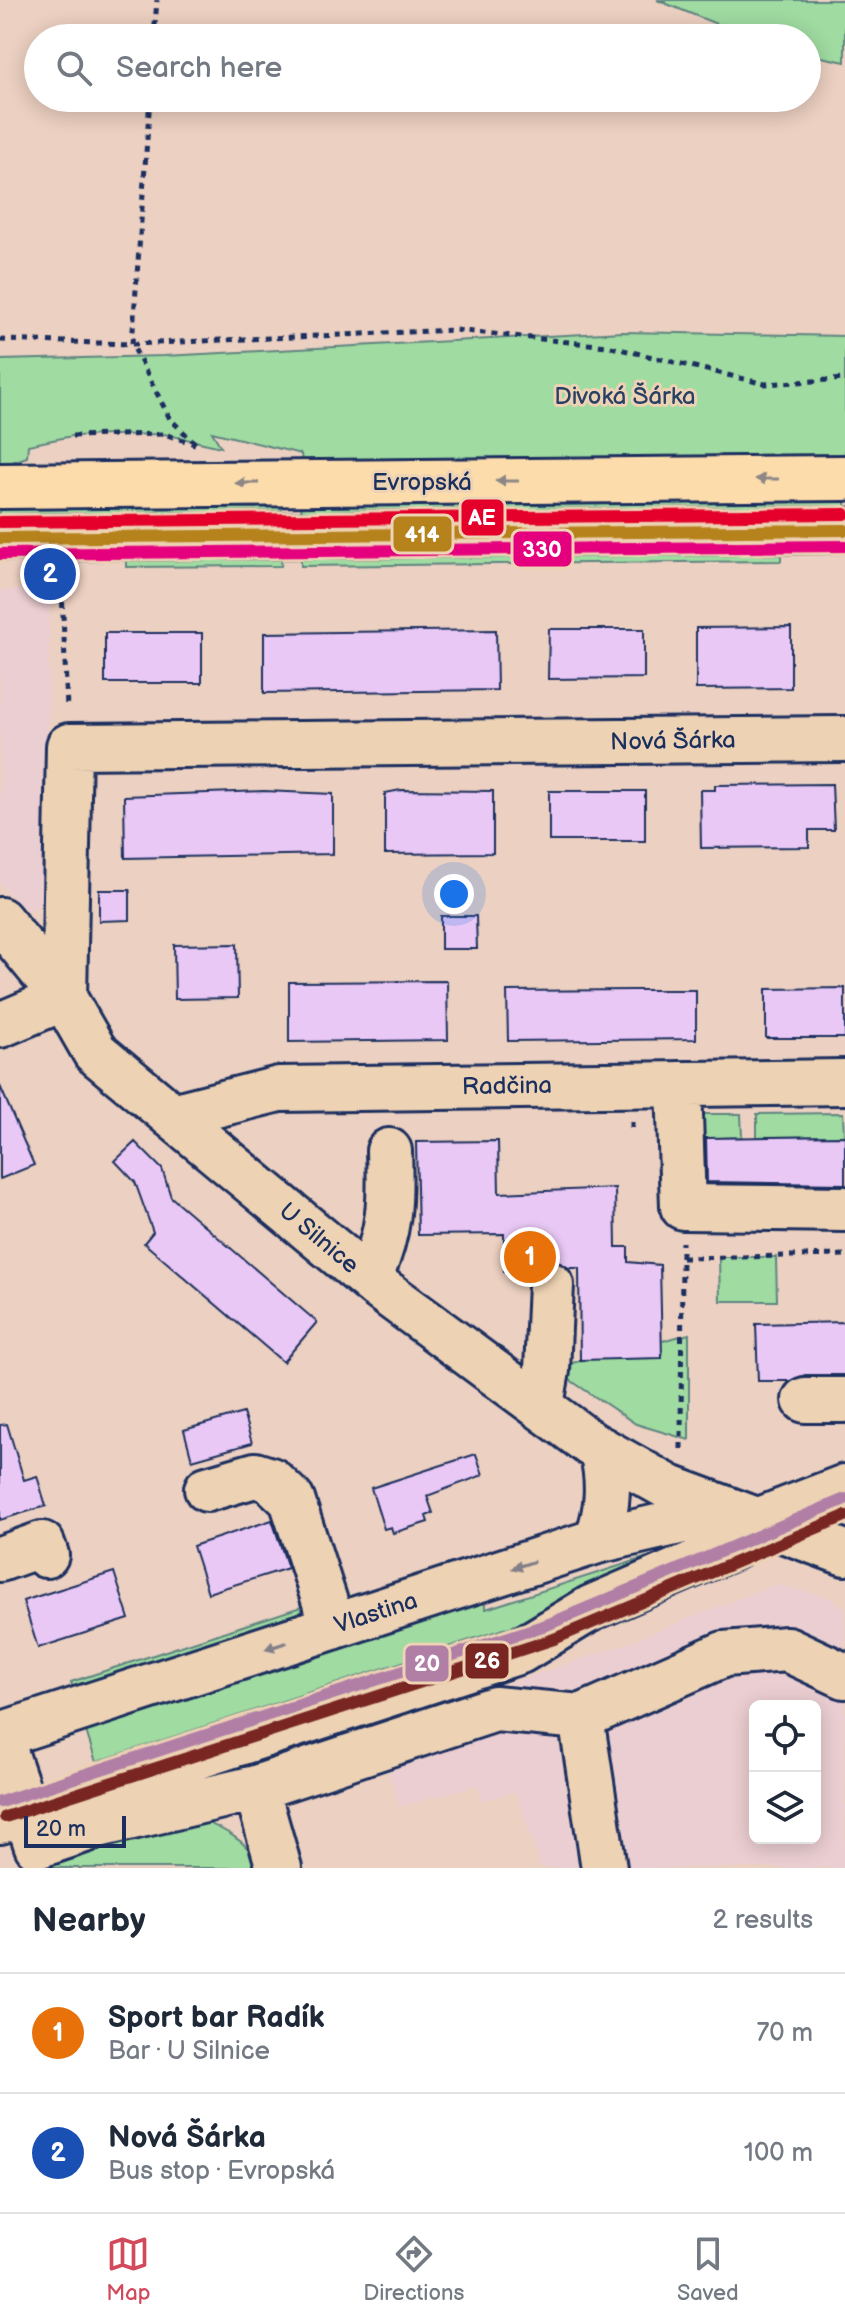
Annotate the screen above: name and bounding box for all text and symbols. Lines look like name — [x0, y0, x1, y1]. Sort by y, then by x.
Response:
search box — [24, 24, 821, 112]
icon: search — [52, 46, 96, 90]
text: Search here — [116, 50, 282, 86]
park label: Divoká Šárka — [554, 382, 696, 411]
street label: Evropská — [372, 468, 472, 497]
one-way arrow — [754, 473, 779, 485]
one-way arrow — [494, 475, 519, 487]
one-way arrow — [234, 477, 259, 489]
line badge: AE — [460, 498, 505, 537]
text: AE — [467, 505, 496, 532]
line badge: 414 — [392, 515, 453, 553]
text: 414 — [405, 522, 439, 549]
line badge: 330 — [512, 530, 573, 568]
text: 330 — [522, 537, 562, 564]
pin: 2 — [24, 544, 76, 604]
street label: Nová Šárka — [610, 725, 736, 757]
your location — [434, 874, 474, 914]
street label: Radčina — [462, 1071, 552, 1101]
street label: U Silnice — [273, 1196, 365, 1280]
pin: 1 — [504, 1227, 556, 1287]
one-way arrow — [510, 1560, 534, 1572]
street label: Vlastina — [331, 1586, 421, 1640]
one-way arrow — [263, 1640, 287, 1652]
line badge: 26 — [464, 1642, 510, 1680]
line badge: 20 — [404, 1644, 450, 1683]
text: 26 — [474, 1648, 500, 1675]
text: 20 — [414, 1651, 440, 1678]
map controls — [749, 1700, 821, 1844]
button: locate — [749, 1700, 821, 1772]
button: layers — [749, 1772, 821, 1844]
scale bar — [24, 1812, 126, 1848]
text: 20 m — [36, 1816, 86, 1843]
text: Nearby — [32, 1900, 146, 1941]
text: 2 results — [713, 1905, 813, 1936]
text: Sport bar Radík — [108, 2000, 324, 2036]
text: 1 — [53, 2018, 63, 2049]
text: 70 m — [756, 2018, 813, 2049]
text: Bar · U Silnice — [108, 2036, 270, 2067]
text: Nová Šárka — [108, 2120, 266, 2156]
text: 2 — [50, 2138, 66, 2169]
text: 100 m — [744, 2138, 813, 2169]
text: Bus stop · Evropská — [108, 2156, 335, 2187]
tab: Map — [106, 2232, 151, 2307]
tab: Directions — [363, 2232, 464, 2307]
tab: Saved — [677, 2232, 739, 2307]

